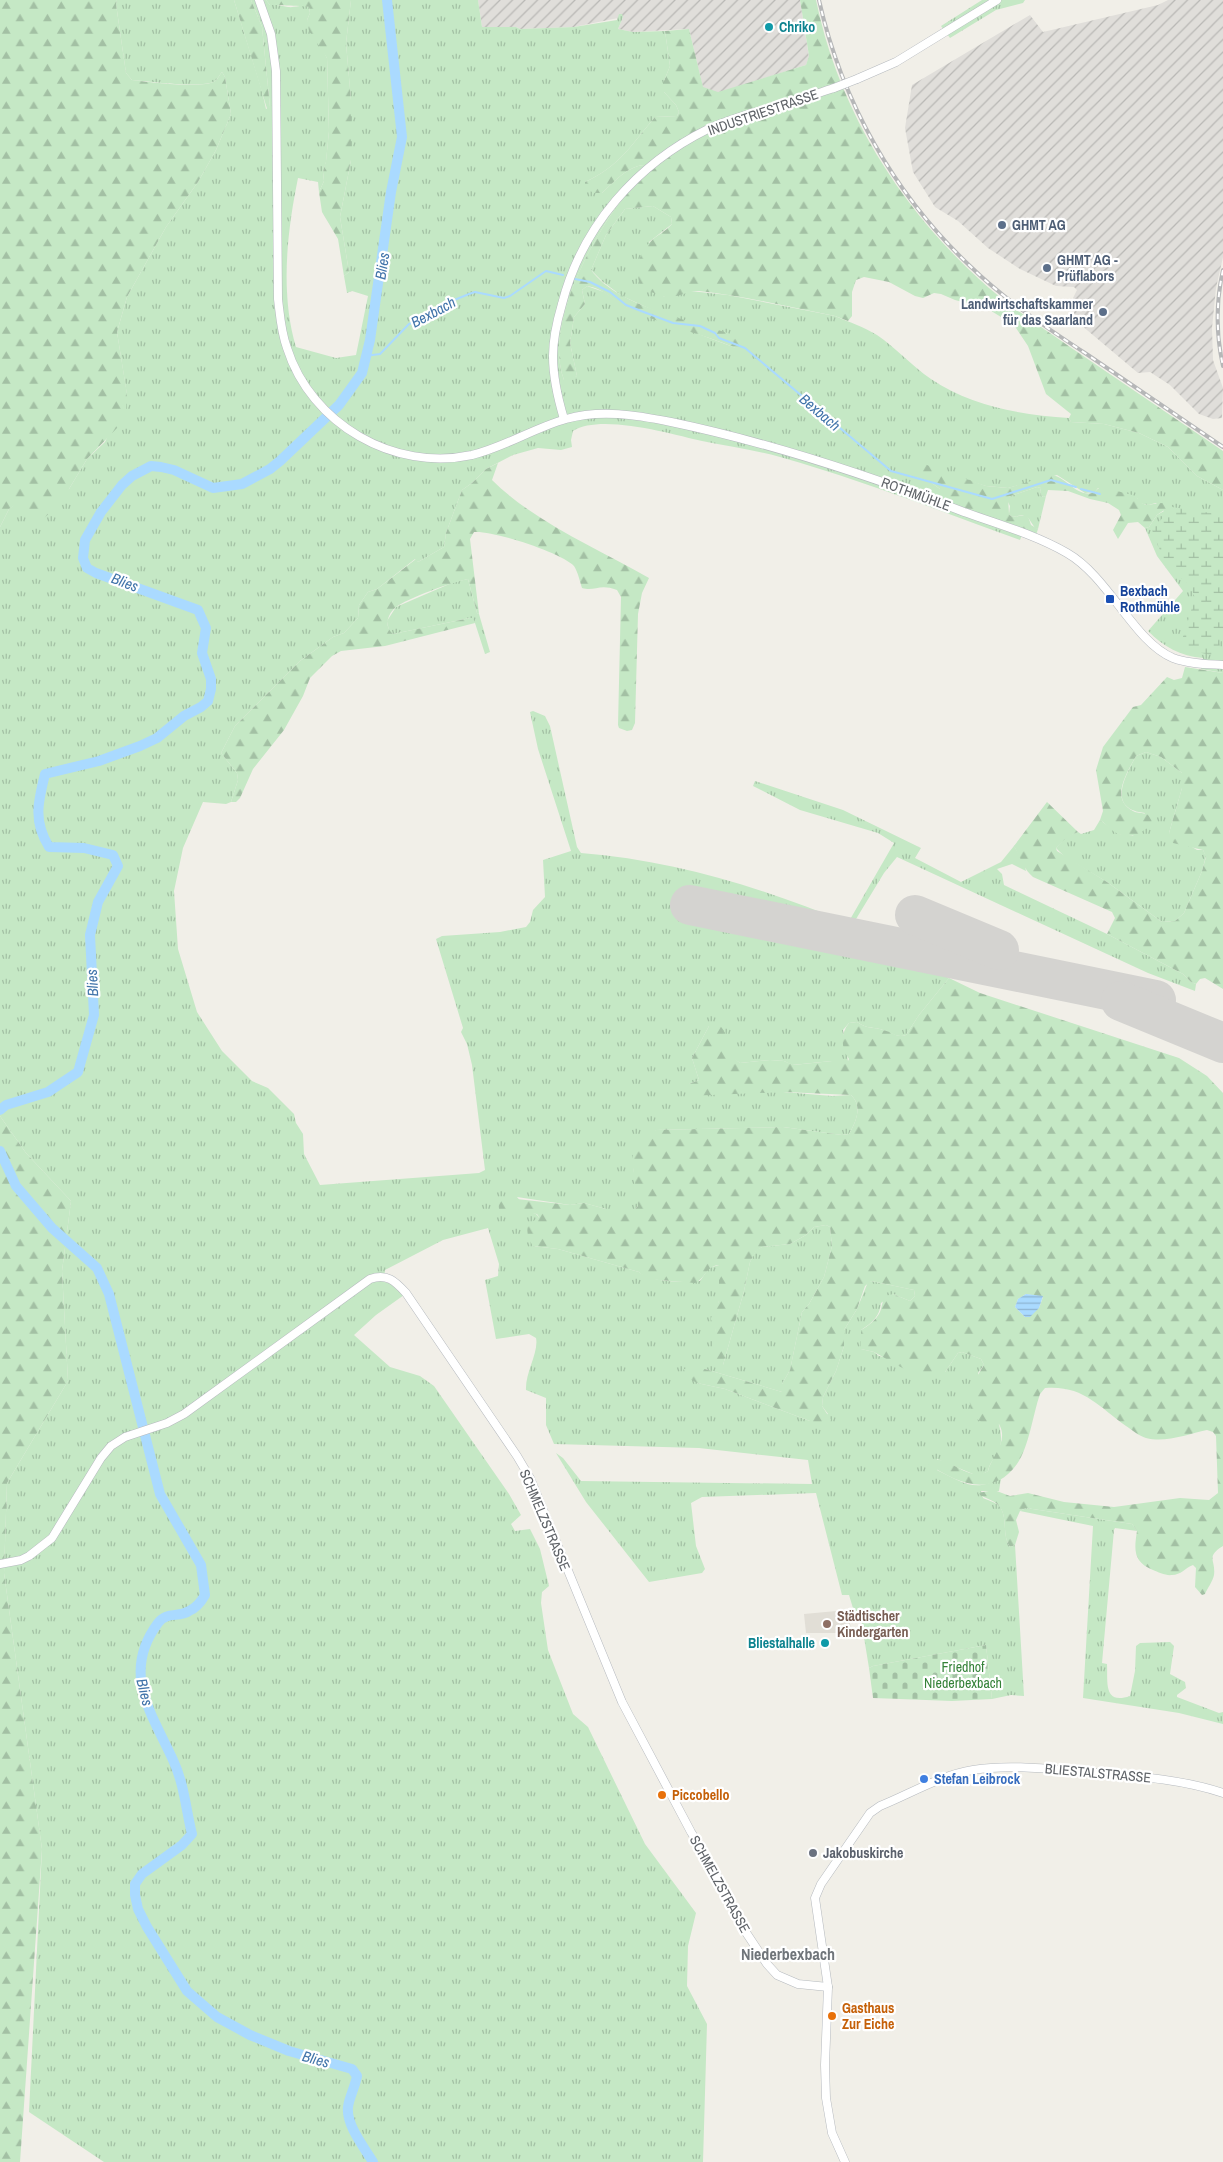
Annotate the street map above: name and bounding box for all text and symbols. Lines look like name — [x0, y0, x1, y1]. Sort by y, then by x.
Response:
place label: Chriko — [779, 18, 815, 36]
marker: Chriko — [763, 21, 775, 33]
street label: INDUSTRIESTRASSE — [705, 85, 821, 139]
place label: GHMT AG — [1012, 216, 1066, 234]
marker: GHMT AG — [996, 219, 1008, 231]
water label: Blies — [369, 251, 395, 281]
place label: GHMT AG - Prüflabors — [1057, 251, 1118, 285]
marker: GHMT AG - Prüflabors — [1041, 262, 1053, 274]
water label: Bexbach — [407, 291, 459, 333]
place label: Landwirtschaftskammer für das Saarland — [961, 295, 1094, 329]
marker: Landwirtschaftskammer für das Saarland — [1097, 306, 1109, 318]
water label: Bexbach — [795, 389, 845, 436]
street label: ROTHMÜHLE — [879, 473, 953, 515]
water label: Blies — [108, 567, 142, 597]
place label: Bexbach Rothmühle — [1120, 582, 1180, 616]
marker: Bexbach Rothmühle — [1104, 593, 1116, 605]
water label: Blies — [81, 969, 103, 997]
street label: SCHMELZSTRASSE — [516, 1467, 574, 1573]
place label: Städtischer Kindergarten — [837, 1607, 908, 1641]
marker: Städtischer Kindergarten — [821, 1618, 833, 1630]
place label: Bliestalhalle — [748, 1634, 815, 1652]
marker: Bliestalhalle — [819, 1637, 831, 1649]
park label: Friedhof Niederbexbach — [924, 1658, 1002, 1692]
water label: Blies — [132, 1676, 158, 1708]
street label: BLIESTALSTRASSE — [1044, 1759, 1152, 1787]
place label: Stefan Leibrock — [934, 1770, 1021, 1788]
marker: Stefan Leibrock — [918, 1773, 930, 1785]
place label: Piccobello — [672, 1786, 729, 1804]
marker: Piccobello — [656, 1789, 668, 1801]
street label: SCHMELZSTRASSE — [686, 1832, 754, 1936]
place label: Jakobuskirche — [823, 1844, 903, 1862]
marker: Jakobuskirche — [807, 1847, 819, 1859]
district label: Niederbexbach — [741, 1943, 835, 1965]
place label: Gasthaus Zur Eiche — [842, 1999, 894, 2033]
marker: Gasthaus Zur Eiche — [826, 2010, 838, 2022]
water label: Blies — [300, 2045, 332, 2073]

